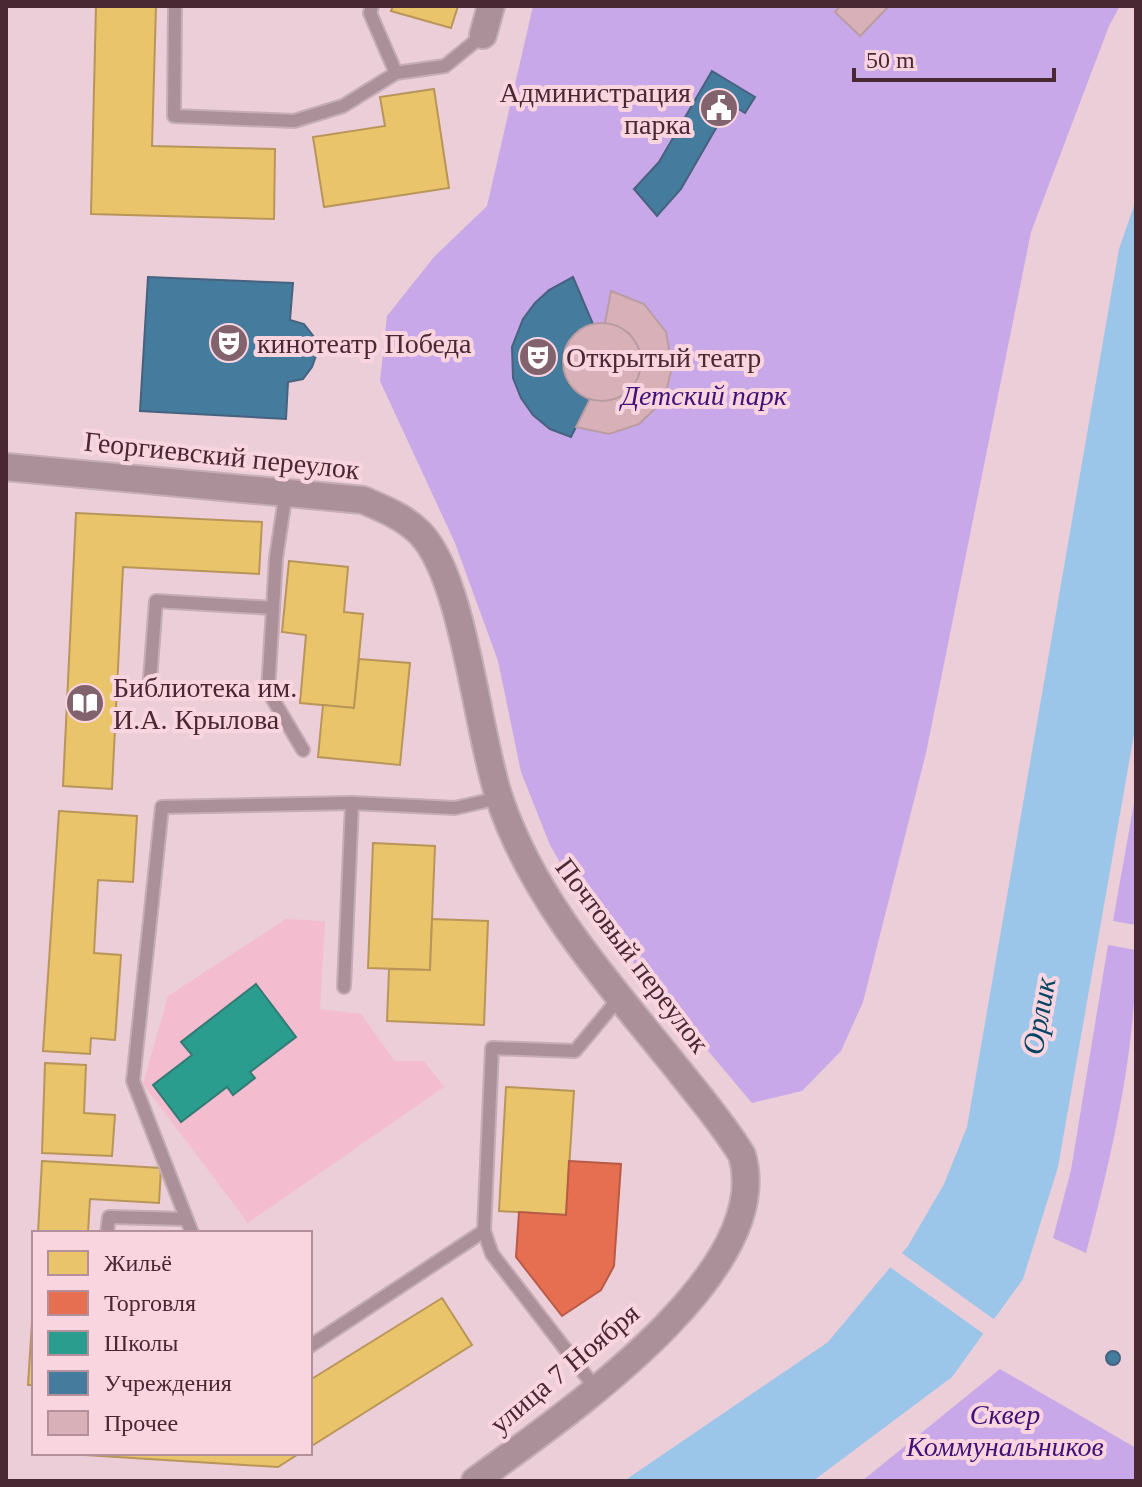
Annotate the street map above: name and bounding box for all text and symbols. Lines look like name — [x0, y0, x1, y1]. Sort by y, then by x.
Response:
scale bar — [854, 32, 1054, 82]
text: 50 m — [866, 47, 915, 73]
place label: Администрация парка — [500, 77, 692, 140]
public building icon: Администрация парка — [698, 87, 740, 129]
theatre icon: кинотеатр Победа — [208, 322, 250, 364]
place label: кинотеатр Победа — [257, 328, 472, 359]
theatre icon: Открытый театр — [517, 336, 559, 378]
place label: Открытый театр — [566, 342, 761, 373]
park label: Детский парк — [618, 380, 788, 411]
street label: Георгиевский переулок — [83, 426, 362, 485]
place label: Библиотека им. И.А. Крылова — [113, 672, 297, 735]
library icon: Библиотека им. И.А. Крылова — [64, 682, 106, 724]
street label: Почтовый переулок — [550, 852, 716, 1059]
water label: Орлик — [1016, 974, 1062, 1057]
legend — [32, 1231, 312, 1455]
text: Жильё — [104, 1250, 172, 1276]
text: Торговля — [104, 1290, 196, 1316]
street label: улица 7 Ноября — [484, 1297, 645, 1440]
text: Школы — [104, 1330, 178, 1356]
text: Учреждения — [104, 1370, 232, 1396]
park label: Сквер Коммунальников — [905, 1399, 1104, 1462]
text: Прочее — [104, 1410, 178, 1436]

